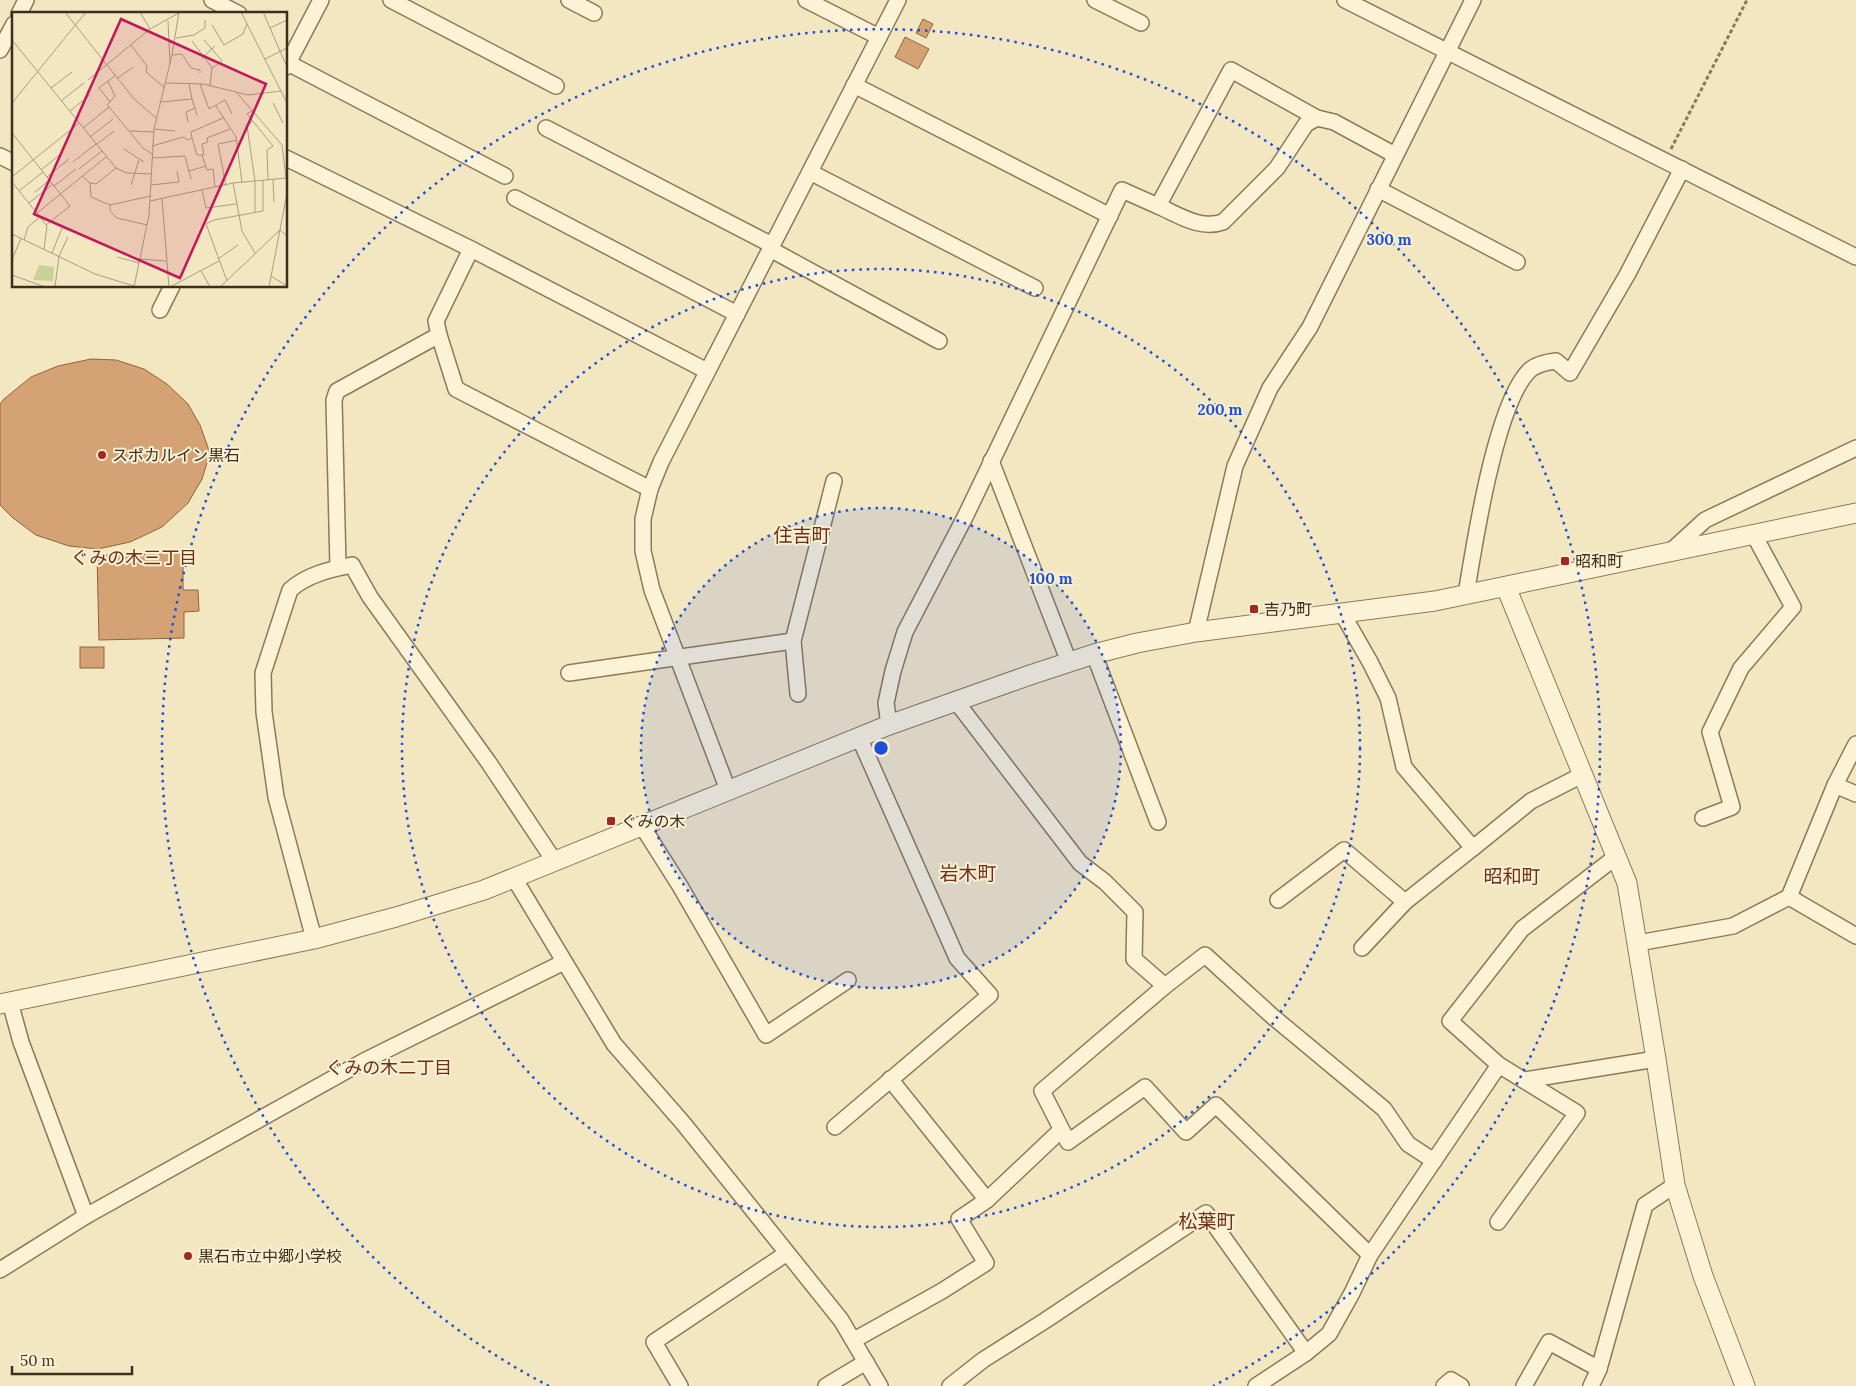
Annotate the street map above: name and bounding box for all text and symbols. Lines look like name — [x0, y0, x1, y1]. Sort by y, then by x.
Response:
inset map — [12, 12, 288, 288]
text: 300 m — [1366, 230, 1412, 249]
text: 200 m — [1198, 400, 1243, 419]
place label: スポカルイン黒石 — [112, 445, 240, 465]
marker: スポカルイン黒石 — [96, 449, 108, 461]
district label: 住吉町 — [773, 523, 831, 547]
district label: ぐみの木三丁目 — [71, 546, 197, 569]
place label: 昭和町 — [1575, 551, 1623, 571]
marker: 昭和町 — [1559, 555, 1571, 567]
text: 100 m — [1030, 569, 1073, 588]
place label: 吉乃町 — [1264, 599, 1312, 619]
marker: 吉乃町 — [1248, 603, 1260, 615]
centre of rings — [872, 739, 890, 757]
place label: ぐみの木 — [621, 811, 685, 831]
marker: ぐみの木 — [605, 815, 617, 827]
district label: 岩木町 — [939, 861, 997, 885]
district label: 昭和町 — [1483, 864, 1541, 888]
district label: ぐみの木二丁目 — [326, 1056, 452, 1079]
district label: 松葉町 — [1178, 1209, 1236, 1233]
place label: 黒石市立中郷小学校 — [198, 1246, 342, 1266]
marker: 黒石市立中郷小学校 — [182, 1250, 194, 1262]
scale bar — [12, 1344, 132, 1376]
text: 50 m — [20, 1351, 55, 1370]

